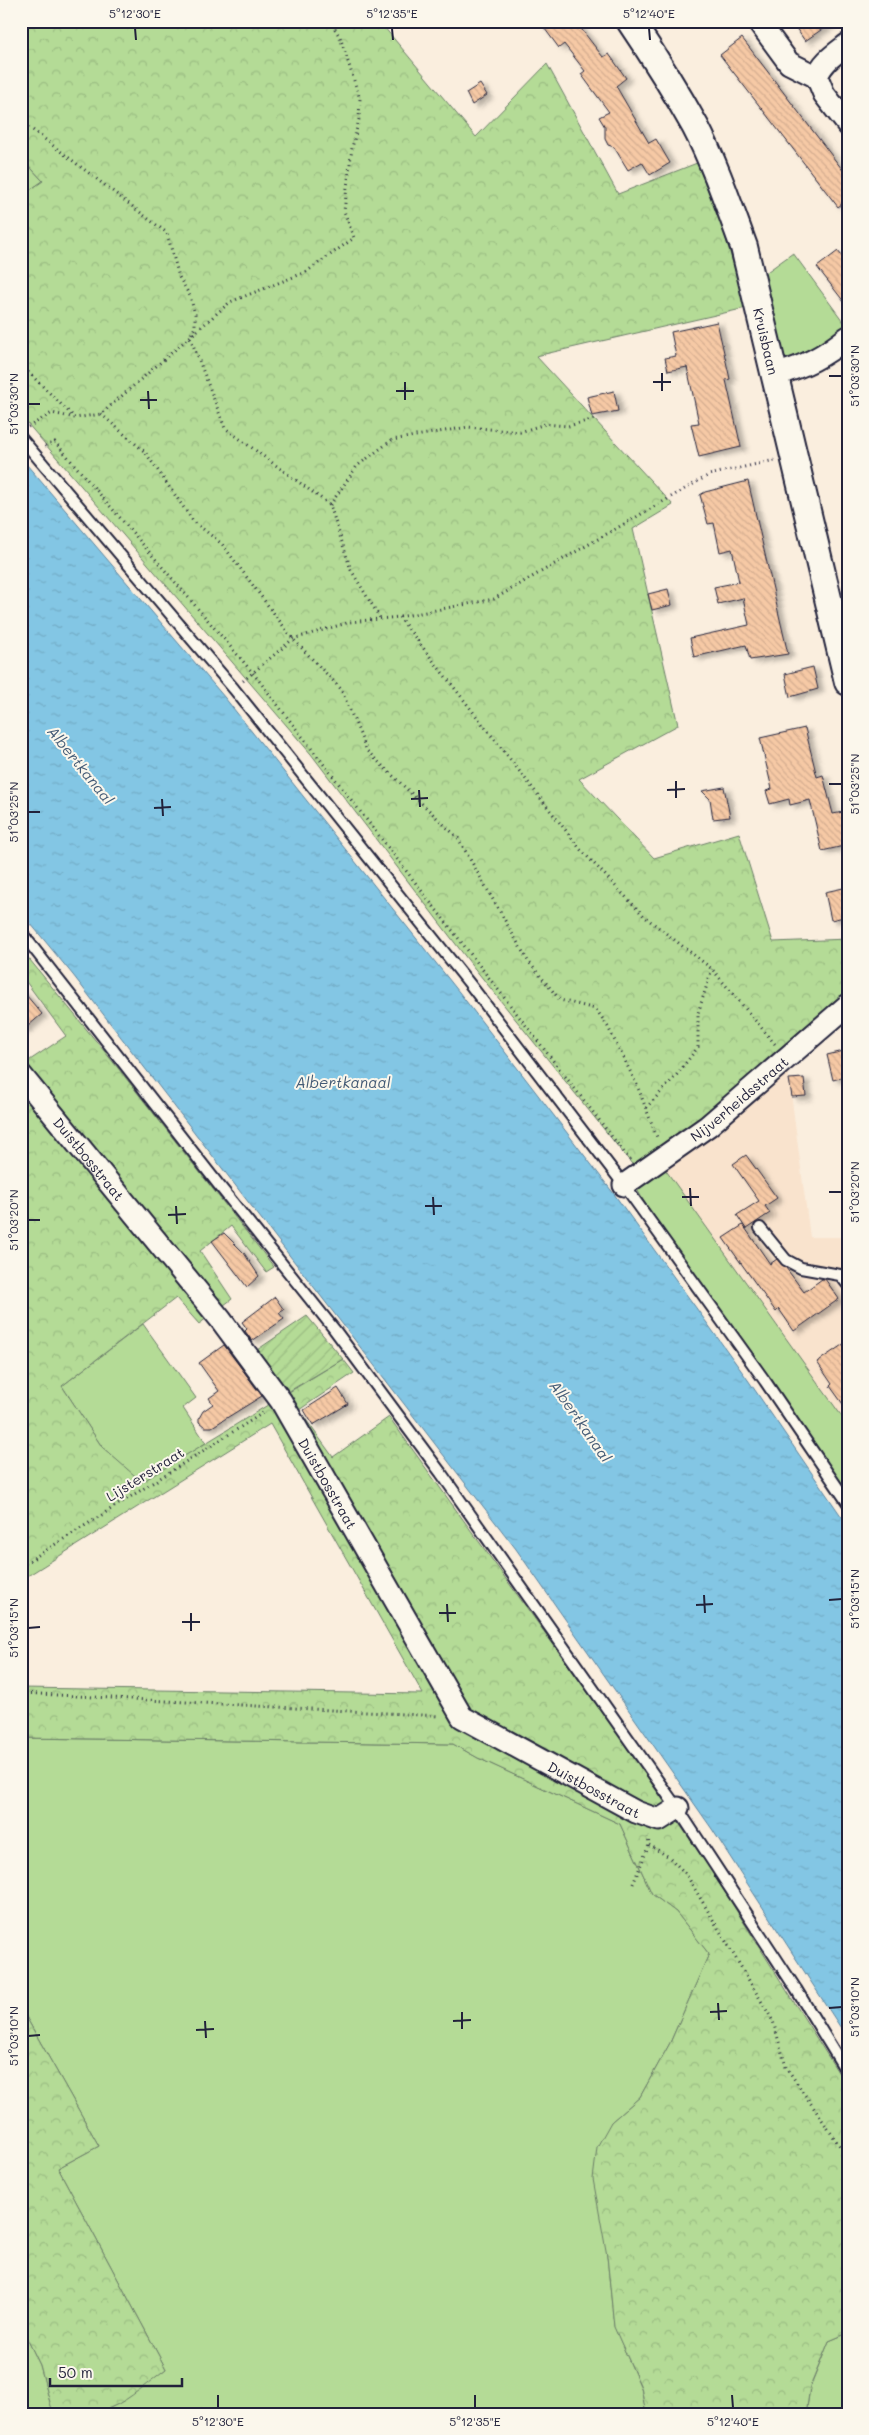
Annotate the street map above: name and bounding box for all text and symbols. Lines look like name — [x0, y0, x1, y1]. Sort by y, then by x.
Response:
text: 5°12'30"E — [109, 5, 161, 21]
text: 5°12'35"E — [366, 5, 418, 21]
text: 5°12'40"E — [623, 5, 675, 21]
street label: Kruisbaan — [749, 306, 784, 377]
text: 51°03'30"N — [846, 345, 862, 407]
text: 51°03'30"N — [5, 373, 21, 435]
water label: Albertkanaal — [43, 722, 119, 808]
text: 51°03'25"N — [846, 754, 862, 814]
text: 51°03'25"N — [5, 782, 21, 842]
street label: Nijverheidsstraat — [686, 1052, 792, 1145]
water label: Albertkanaal — [295, 1072, 391, 1092]
street label: Duistbosstraat — [50, 1113, 129, 1204]
text: 51°03'20"N — [846, 1161, 862, 1223]
text: 51°03'20"N — [5, 1189, 21, 1251]
water label: Albertkanaal — [546, 1376, 617, 1466]
street label: Duistbosstraat — [295, 1434, 362, 1532]
street label: Lijsterstraat — [102, 1442, 188, 1506]
text: 51°03'15"N — [846, 1569, 862, 1629]
text: 51°03'15"N — [5, 1598, 21, 1658]
street label: Duistbosstraat — [545, 1756, 643, 1822]
text: 51°03'10"N — [846, 1977, 862, 2037]
text: 51°03'10"N — [5, 2006, 21, 2066]
scale bar — [50, 2355, 182, 2387]
text: 50 m — [58, 2362, 93, 2382]
text: 5°12'30"E — [192, 2413, 244, 2429]
text: 5°12'35"E — [449, 2413, 501, 2429]
text: 5°12'40"E — [707, 2413, 759, 2429]

